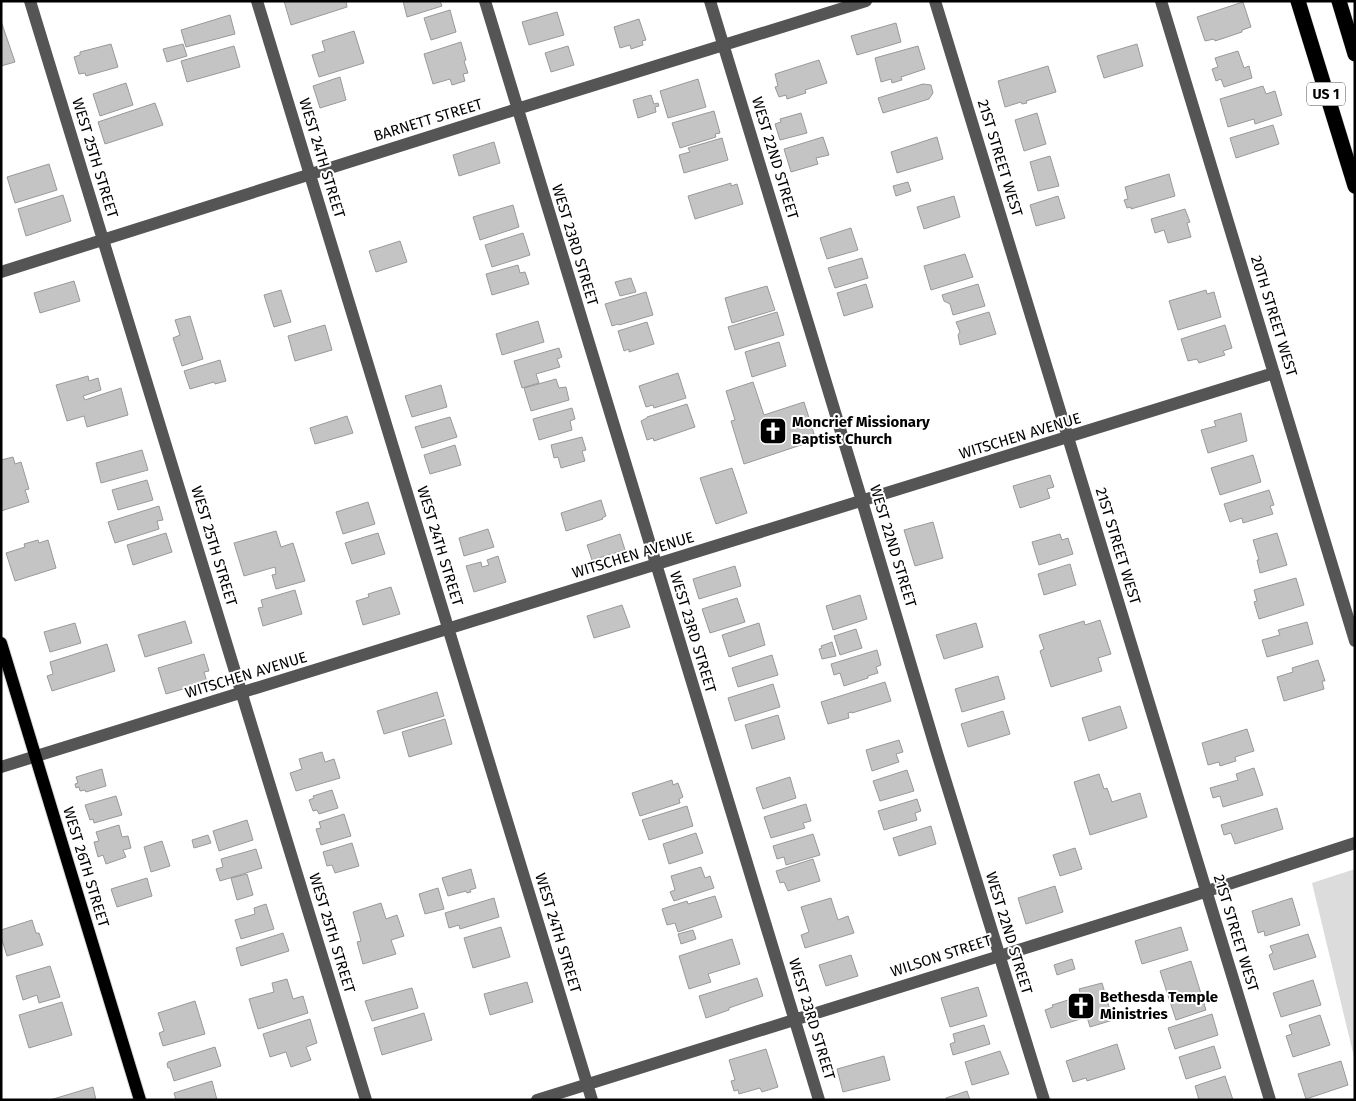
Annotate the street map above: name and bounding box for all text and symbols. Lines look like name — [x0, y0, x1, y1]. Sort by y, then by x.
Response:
road number: US 1 — [1307, 82, 1345, 106]
street label: BARNETT STREET — [371, 95, 485, 145]
street label: WEST 22ND STREET — [748, 95, 802, 222]
street label: WEST 25TH STREET — [68, 96, 122, 220]
street label: WEST 24TH STREET — [295, 96, 349, 220]
street label: 21ST STREET WEST — [974, 97, 1026, 219]
street label: WEST 23RD STREET — [548, 182, 602, 308]
street label: 20TH STREET WEST — [1247, 253, 1301, 379]
street label: WITSCHEN AVENUE — [957, 409, 1083, 463]
place label: Moncrief Missionary Baptist Church — [792, 413, 930, 448]
church icon: Moncrief Missionary Baptist Church — [758, 416, 788, 446]
street label: WEST 22ND STREET — [866, 483, 920, 610]
street label: WEST 25TH STREET — [187, 484, 241, 608]
street label: WEST 24TH STREET — [413, 484, 467, 608]
street label: 21ST STREET WEST — [1092, 485, 1144, 607]
street label: WITSCHEN AVENUE — [570, 528, 696, 582]
street label: WEST 23RD STREET — [666, 569, 720, 695]
street label: WITSCHEN AVENUE — [183, 648, 309, 702]
street label: WEST 26TH STREET — [59, 805, 113, 930]
street label: WEST 22ND STREET — [982, 870, 1036, 997]
street label: WEST 25TH STREET — [305, 871, 359, 995]
street label: WEST 24TH STREET — [531, 871, 585, 995]
street label: 21ST STREET WEST — [1210, 872, 1262, 994]
street label: WILSON STREET — [888, 931, 994, 981]
street label: WEST 23RD STREET — [785, 956, 839, 1082]
place label: Bethesda Temple Ministries — [1100, 988, 1218, 1023]
church icon: Bethesda Temple Ministries — [1066, 991, 1096, 1021]

